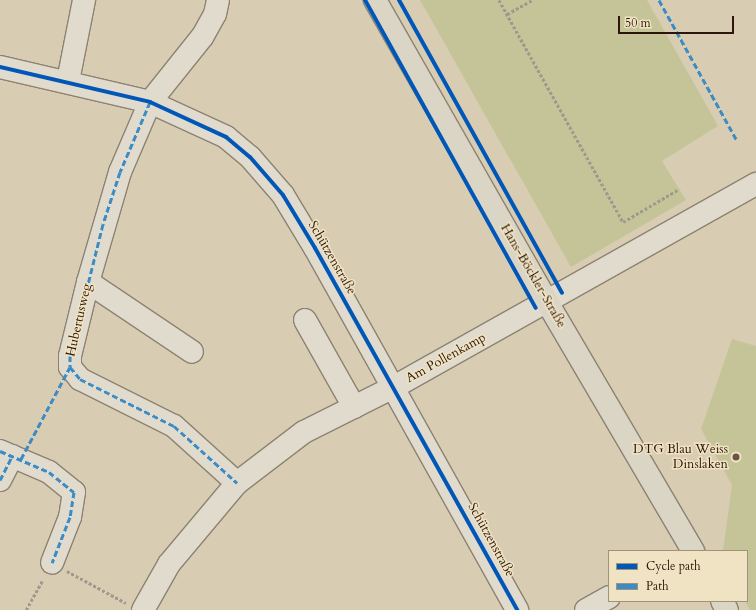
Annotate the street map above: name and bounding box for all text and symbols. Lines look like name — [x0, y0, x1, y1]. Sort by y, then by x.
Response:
scale bar — [620, 8, 736, 34]
text: 50 m — [625, 15, 651, 31]
street label: Schützenstraße — [305, 218, 359, 298]
street label: Hans-Böckler-Straße — [497, 221, 569, 331]
street label: Hubertusweg — [63, 282, 95, 358]
street label: Am Pollenkamp — [403, 330, 489, 386]
place label: DTG Blau Weiss Dinslaken — [633, 442, 728, 473]
marker: DTG Blau Weiss Dinslaken — [731, 452, 741, 462]
street label: Schützenstraße — [464, 500, 518, 580]
legend — [608, 550, 748, 602]
text: Cycle path — [646, 558, 701, 574]
text: Path — [646, 578, 669, 594]

